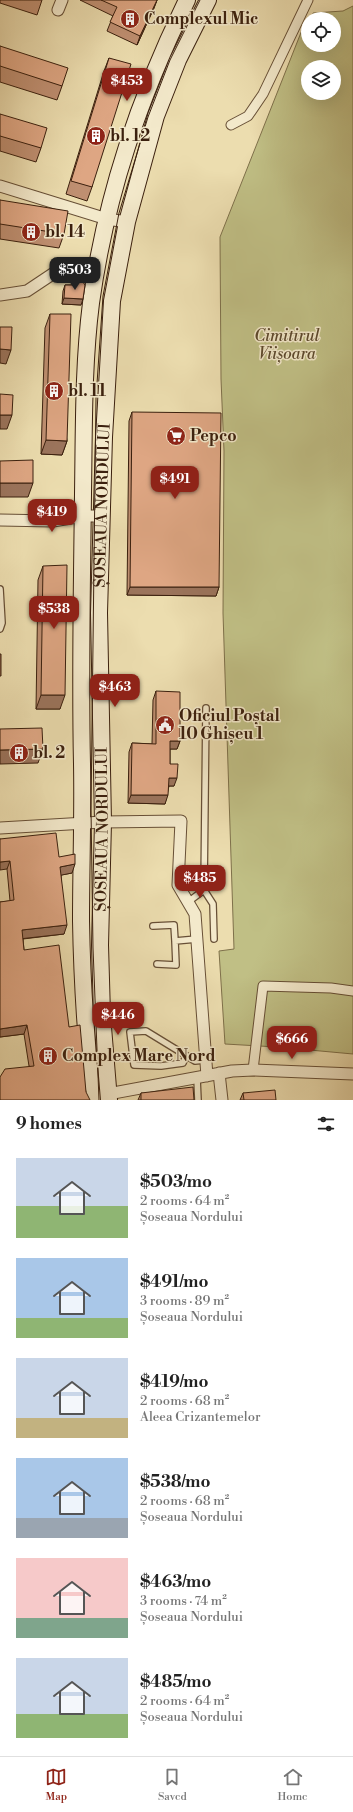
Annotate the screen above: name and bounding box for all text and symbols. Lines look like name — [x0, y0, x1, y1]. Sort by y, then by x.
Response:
building icon: Complexul Mic — [119, 8, 141, 30]
place label: Complexul Mic — [144, 9, 258, 29]
map controls — [301, 12, 341, 100]
button: locate — [301, 12, 341, 52]
button: layers — [301, 60, 341, 100]
pin: $453 — [103, 68, 151, 102]
text: $453 — [111, 73, 143, 89]
building icon: bl. 12 — [85, 125, 107, 147]
place label: bl. 12 — [110, 126, 150, 146]
building icon: bl. 14 — [20, 221, 42, 243]
place label: bl. 14 — [45, 222, 85, 242]
pin: $503 — [51, 257, 99, 291]
text: $503 — [58, 262, 92, 278]
park label: Cimitirul Viișoara — [254, 326, 321, 364]
building icon: bl. 11 — [43, 380, 65, 402]
place label: bl. 11 — [68, 381, 106, 401]
street label: ȘOSEAUA NORDULUI — [90, 423, 115, 588]
supermarket icon: Pepco — [165, 425, 187, 447]
place label: Pepco — [190, 426, 237, 446]
pin: $491 — [151, 466, 199, 500]
text: $491 — [160, 471, 190, 487]
pin: $419 — [28, 499, 76, 533]
text: $419 — [37, 504, 67, 520]
pin: $538 — [30, 596, 78, 630]
text: $538 — [38, 601, 70, 617]
pin: $463 — [91, 674, 139, 708]
text: $463 — [99, 679, 131, 695]
place label: Oficiul Poștal 10 Ghișeu 1 — [179, 706, 281, 745]
public building icon: Oficiul Poștal 10 Ghișeu 1 — [154, 714, 176, 736]
building icon: bl. 2 — [8, 742, 30, 764]
place label: bl. 2 — [33, 743, 65, 763]
street label: ȘOSEAUA NORDULUI — [91, 747, 113, 912]
pin: $485 — [176, 865, 224, 899]
text: $485 — [184, 870, 216, 886]
pin: $446 — [94, 1002, 142, 1036]
text: $446 — [101, 1007, 135, 1023]
pin: $666 — [268, 1026, 316, 1060]
text: $666 — [276, 1031, 308, 1047]
building icon: Complex Mare Nord — [37, 1045, 59, 1067]
place label: Complex Mare Nord — [62, 1046, 216, 1066]
text: 9 homes — [16, 1113, 82, 1135]
icon: filters — [315, 1113, 337, 1135]
text: $503/mo — [140, 1171, 212, 1193]
icon: home — [48, 1174, 96, 1222]
text: 2 rooms · 64 m² — [140, 1193, 229, 1209]
text: Șoseaua Nordului — [140, 1209, 243, 1225]
text: $491/mo — [140, 1271, 208, 1293]
icon: home — [48, 1274, 96, 1322]
text: 3 rooms · 89 m² — [140, 1293, 229, 1309]
text: Șoseaua Nordului — [140, 1309, 243, 1325]
text: $419/mo — [140, 1371, 209, 1393]
icon: home — [48, 1374, 96, 1422]
text: 2 rooms · 68 m² — [140, 1393, 229, 1409]
text: Aleea Crizantemelor — [140, 1409, 261, 1425]
text: $538/mo — [140, 1471, 210, 1493]
icon: home — [48, 1474, 96, 1522]
text: 2 rooms · 68 m² — [140, 1493, 229, 1509]
text: Șoseaua Nordului — [140, 1509, 243, 1525]
text: $463/mo — [140, 1571, 211, 1593]
icon: home — [48, 1574, 96, 1622]
text: 3 rooms · 74 m² — [140, 1593, 227, 1609]
text: Șoseaua Nordului — [140, 1609, 243, 1625]
text: $485/mo — [140, 1671, 212, 1693]
icon: home — [48, 1674, 96, 1722]
text: 2 rooms · 64 m² — [140, 1693, 229, 1709]
text: Șoseaua Nordului — [140, 1709, 243, 1725]
tab: Map — [45, 1766, 67, 1804]
tab: Saved — [158, 1766, 187, 1804]
tab: Home — [277, 1766, 308, 1804]

